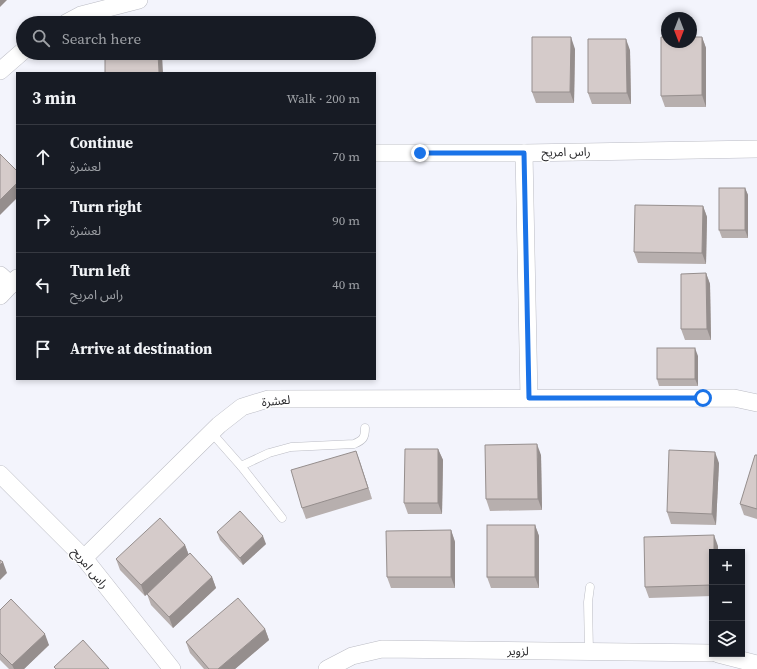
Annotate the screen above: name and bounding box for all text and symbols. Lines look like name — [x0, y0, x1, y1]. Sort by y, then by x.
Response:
north arrow — [661, 12, 697, 48]
search box — [16, 16, 376, 60]
icon: search — [30, 27, 52, 49]
text: Search here — [62, 28, 141, 49]
text: 3 min — [32, 86, 76, 110]
text: Walk · 200 m — [287, 90, 360, 107]
text: Continue — [70, 132, 133, 153]
route end — [411, 144, 429, 162]
street label: راس امريح — [541, 144, 591, 161]
icon: ahead — [32, 146, 54, 168]
text: 70 m — [332, 148, 360, 165]
text: لعشرة — [70, 158, 101, 175]
text: Turn right — [70, 196, 142, 217]
icon: right — [32, 210, 54, 232]
text: 90 m — [332, 212, 360, 229]
text: لعشرة — [70, 222, 101, 239]
text: Turn left — [70, 260, 130, 281]
icon: left — [32, 274, 54, 296]
text: 40 m — [332, 276, 360, 293]
text: راس امريح — [70, 286, 123, 303]
icon: arrive — [32, 338, 54, 360]
text: Arrive at destination — [70, 338, 212, 359]
route start — [694, 389, 712, 407]
street label: لعشرة — [261, 392, 291, 410]
street label: راس امريح — [67, 544, 112, 593]
map controls — [709, 549, 745, 657]
button: + — [709, 549, 745, 585]
button: − — [709, 585, 745, 621]
button: layers — [709, 621, 745, 657]
street label: لزوير — [506, 643, 529, 659]

